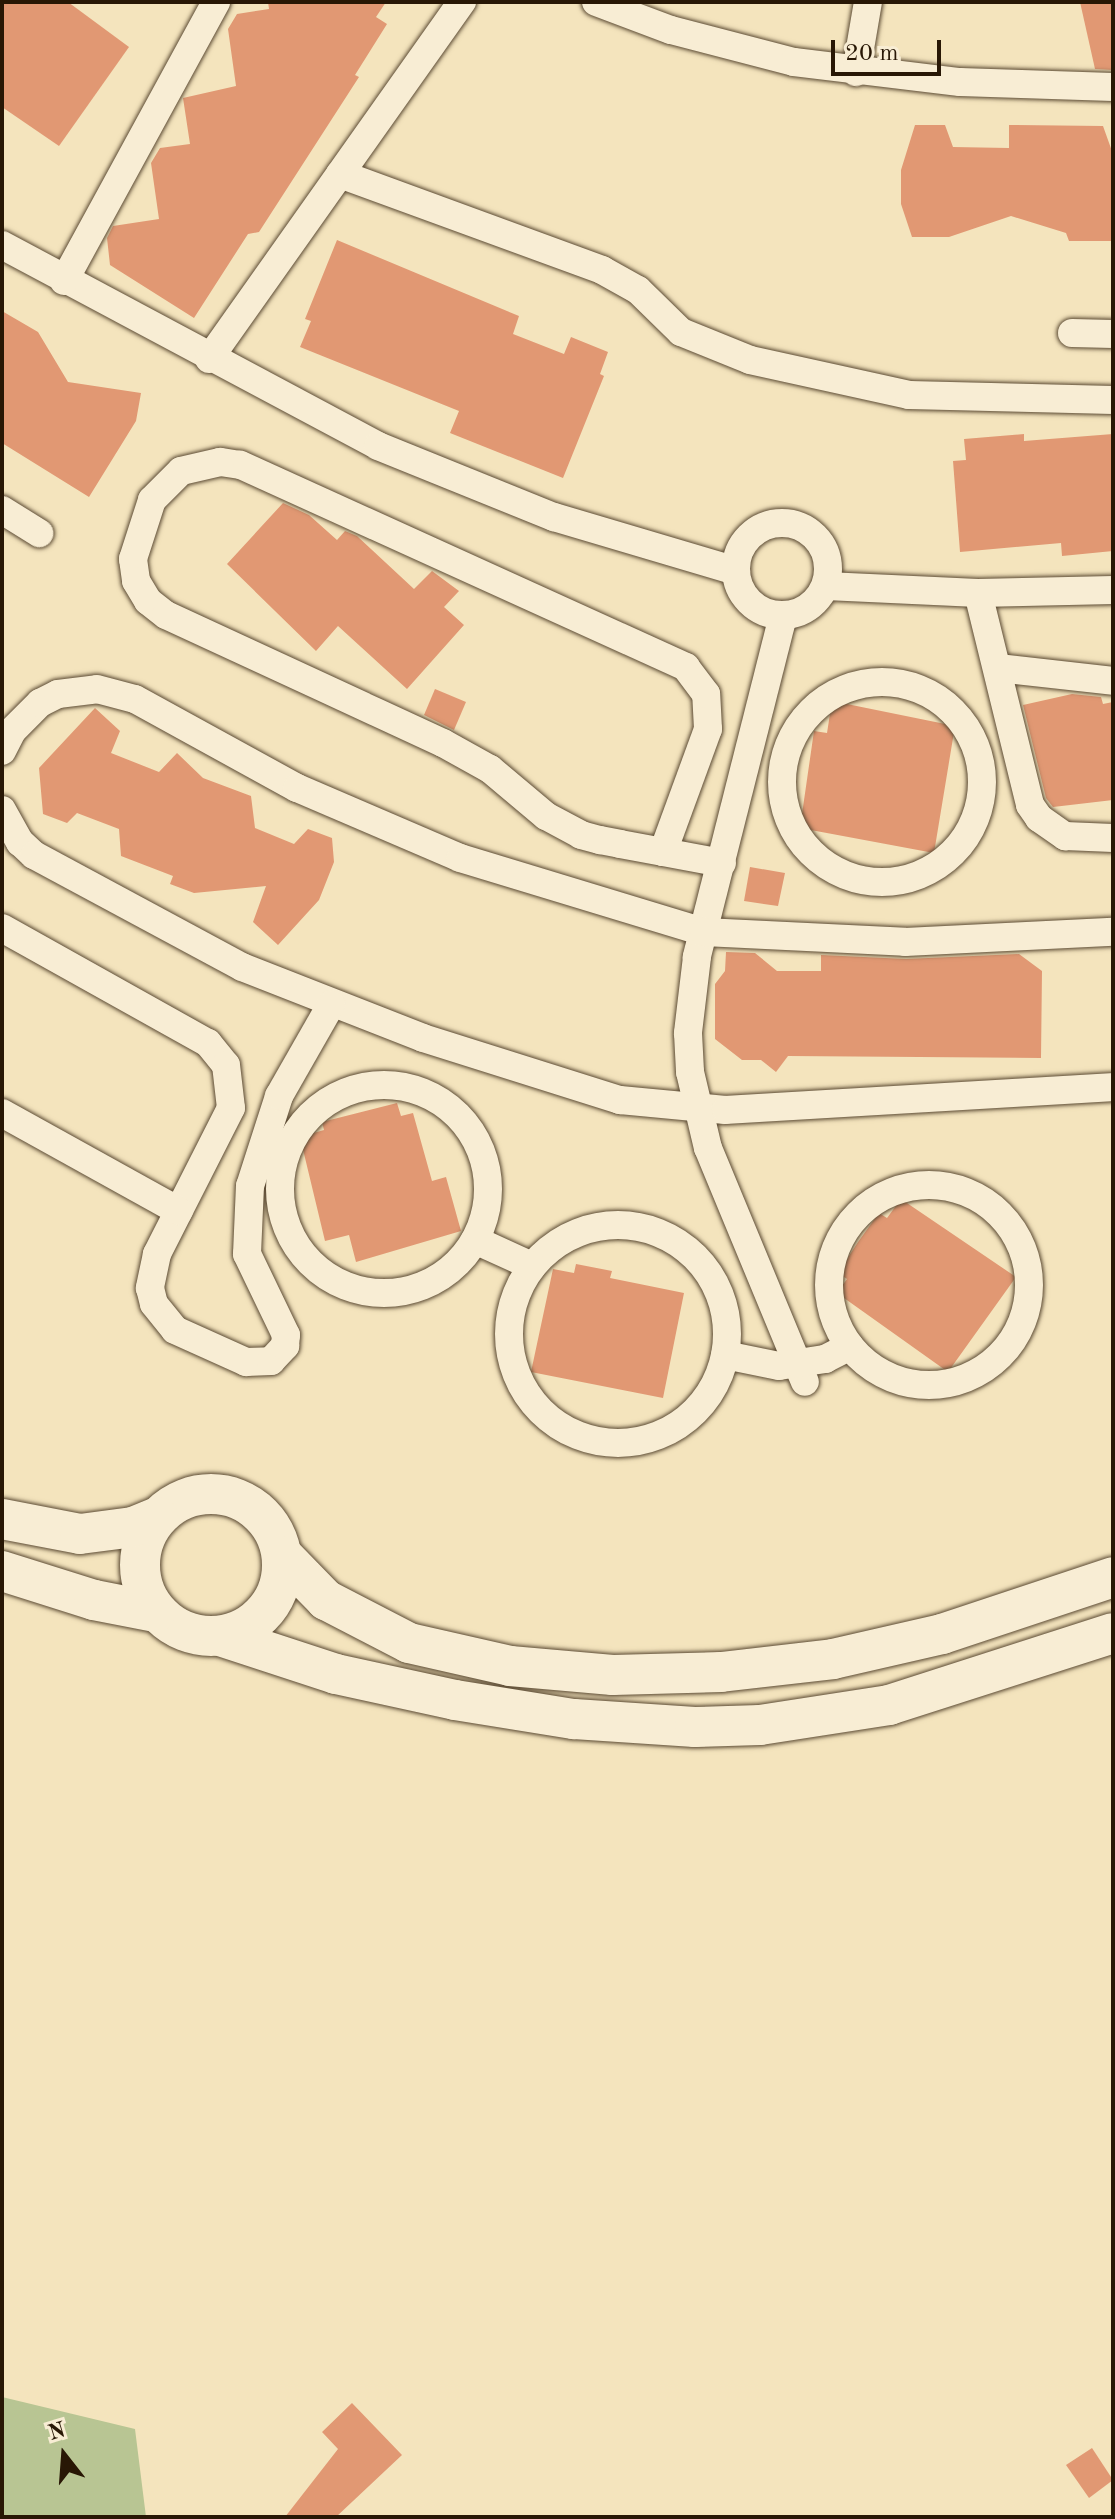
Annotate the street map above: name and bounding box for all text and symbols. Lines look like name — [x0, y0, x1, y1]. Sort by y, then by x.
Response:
scale bar — [835, 24, 945, 74]
text: 20 m — [845, 42, 899, 66]
north arrow — [24, 2415, 104, 2495]
text: N — [46, 2419, 68, 2445]

